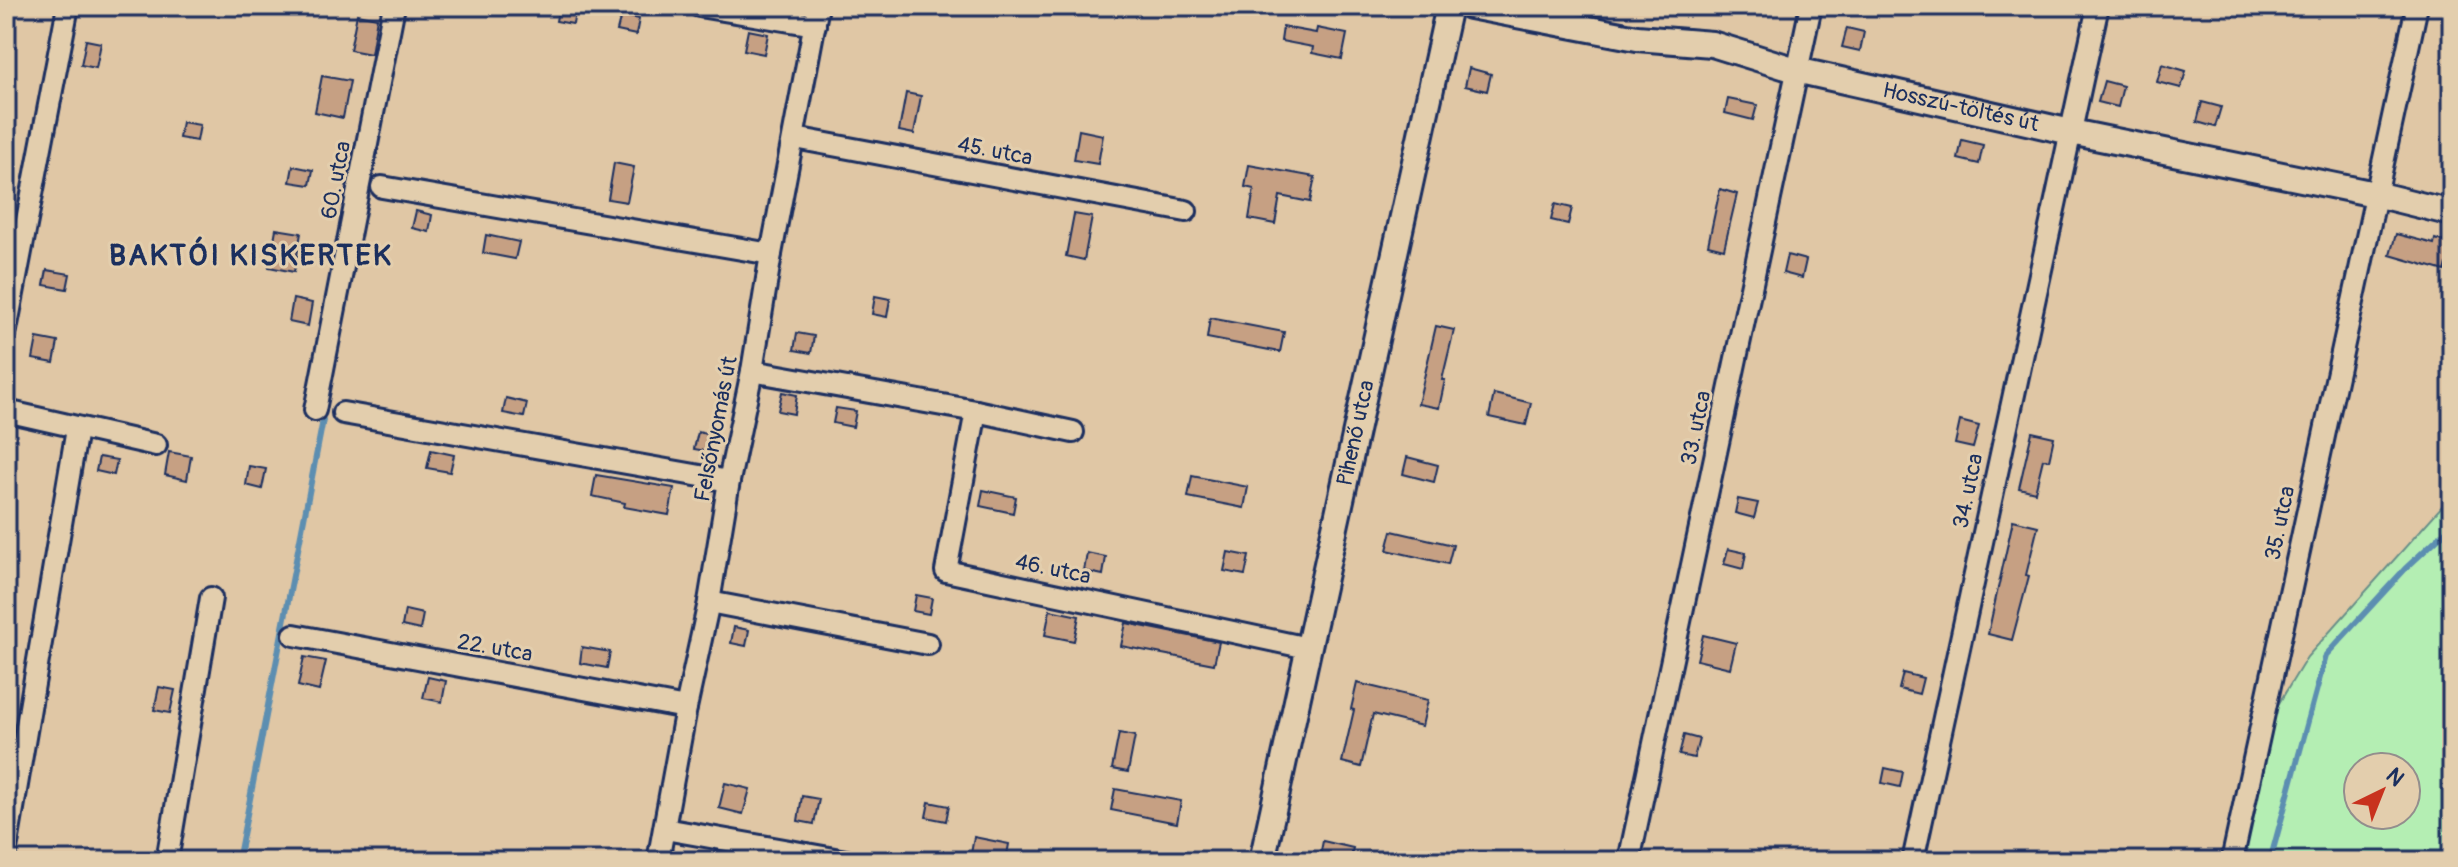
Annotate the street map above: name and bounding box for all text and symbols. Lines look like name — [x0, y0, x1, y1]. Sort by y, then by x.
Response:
street label: Hosszú-töltés út — [1880, 76, 2042, 138]
street label: 45. utca — [955, 130, 1035, 172]
street label: 60. utca — [315, 139, 357, 221]
district label: BAKTÓI KISKERTEK — [109, 236, 393, 274]
street label: Felsőnyomás út — [688, 354, 744, 504]
street label: Pihenő utca — [1330, 378, 1381, 489]
street label: 33. utca — [1674, 388, 1718, 468]
street label: 34. utca — [1946, 451, 1990, 531]
street label: 35. utca — [2258, 483, 2302, 563]
street label: 46. utca — [1013, 547, 1093, 591]
street label: 22. utca — [455, 628, 535, 668]
north arrow — [2342, 751, 2422, 831]
text: N — [2380, 762, 2410, 793]

